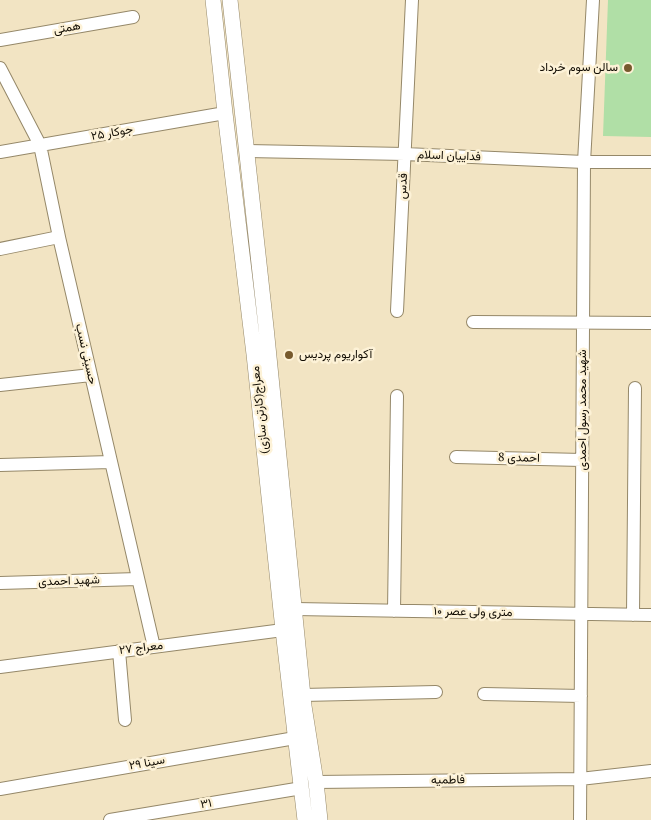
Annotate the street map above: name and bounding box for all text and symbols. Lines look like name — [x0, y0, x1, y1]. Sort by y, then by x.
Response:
street label: همتی — [52, 19, 82, 37]
place label: سالن سوم خرداد — [540, 61, 618, 75]
marker: سالن سوم خرداد — [622, 62, 634, 74]
street label: جوکار ۲۵ — [90, 122, 134, 144]
street label: فداییان اسلام — [417, 148, 481, 164]
street label: قدس — [395, 173, 411, 199]
street label: حسینی نسب — [72, 322, 100, 386]
place label: آکواریوم پردیس — [299, 348, 372, 362]
marker: آکواریوم پردیس — [283, 349, 295, 361]
street label: شهید محمد رسول احمدی — [576, 350, 590, 470]
street label: معراج(کارتن سازی) — [248, 365, 272, 455]
street label: احمدی 8 — [498, 450, 540, 466]
street label: شهید احمدی — [38, 573, 100, 589]
street label: ۱۰ متری ولی عصر — [433, 604, 513, 620]
street label: معراج ۲۷ — [118, 638, 164, 658]
street label: ۲۹ سینا — [128, 753, 166, 773]
street label: فاطمیه — [431, 773, 465, 787]
street label: ۳۱ — [199, 796, 213, 812]

